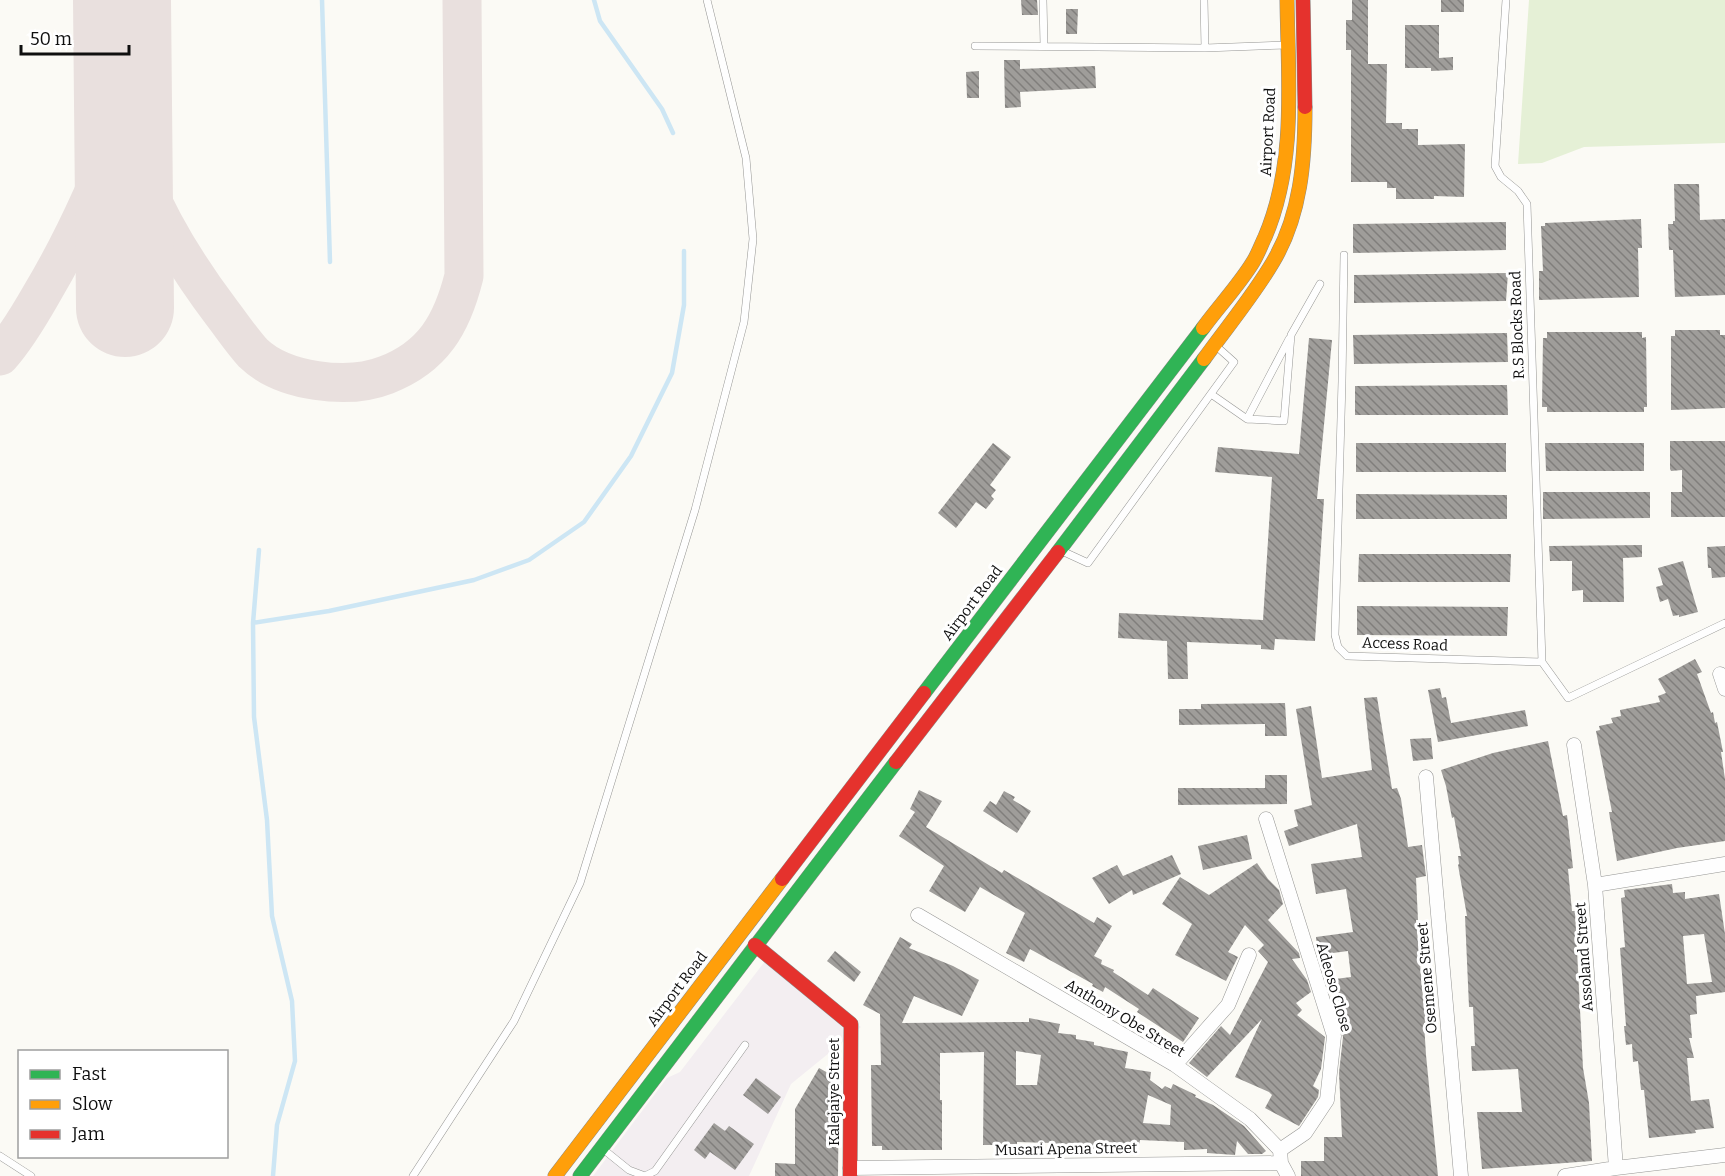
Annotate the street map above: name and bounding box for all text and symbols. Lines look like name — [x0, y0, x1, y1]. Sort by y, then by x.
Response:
scale bar — [21, 18, 129, 56]
text: 50 m — [30, 28, 72, 50]
street label: Airport Road — [1257, 87, 1279, 177]
street label: R.S Blocks Road — [1506, 270, 1528, 379]
street label: Airport Road — [938, 562, 1006, 644]
street label: Access Road — [1362, 634, 1448, 654]
street label: Assoland Street — [1571, 901, 1597, 1012]
street label: Osemene Street — [1413, 921, 1441, 1035]
street label: Adeoso Close — [1313, 940, 1355, 1034]
street label: Airport Road — [643, 948, 711, 1030]
street label: Anthony Obe Street — [1062, 975, 1189, 1061]
street label: Kalejaiye Street — [825, 1037, 843, 1146]
legend — [18, 1050, 228, 1158]
text: Fast — [72, 1063, 107, 1085]
text: Slow — [72, 1093, 113, 1115]
text: Jam — [71, 1123, 105, 1145]
street label: Musari Apena Street — [995, 1139, 1138, 1159]

